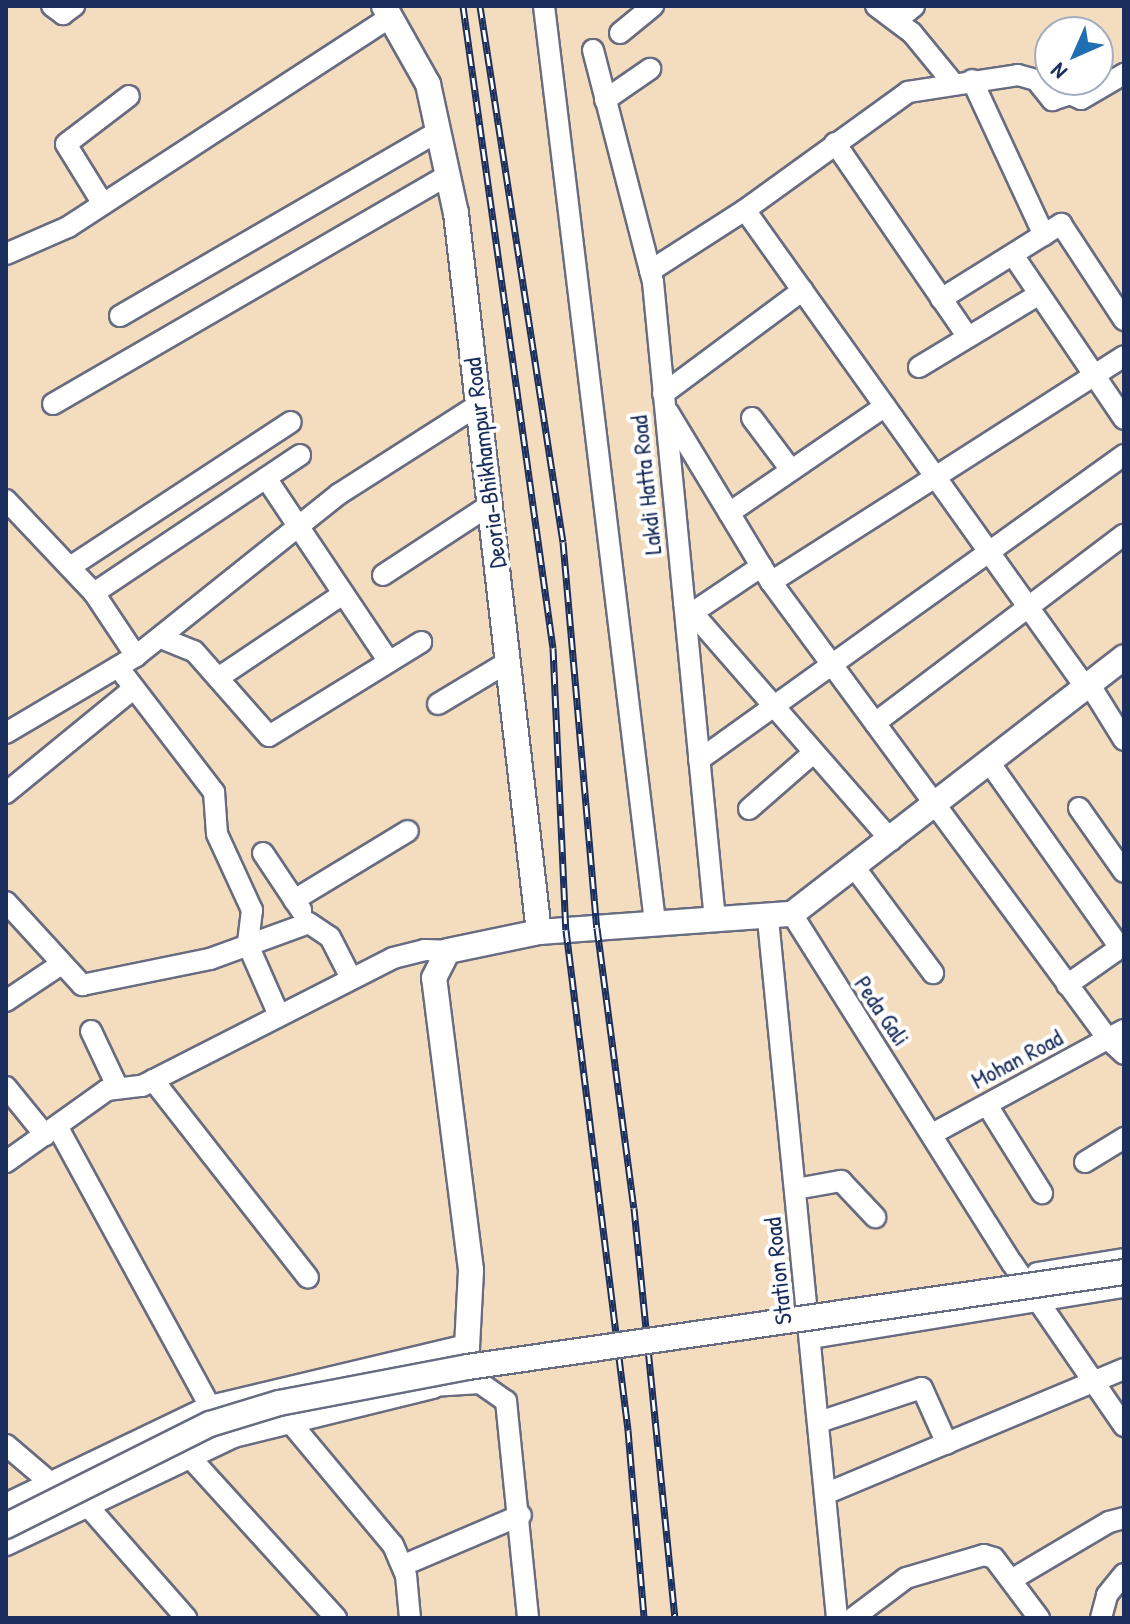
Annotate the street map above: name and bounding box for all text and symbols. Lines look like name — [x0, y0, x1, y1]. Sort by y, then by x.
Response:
north arrow — [1034, 16, 1114, 96]
text: N — [1044, 57, 1073, 86]
street label: Deoria-Bhikhampur Road — [458, 356, 512, 570]
street label: Lakdi Hatta Road — [624, 414, 668, 556]
street label: Peda Gali — [848, 971, 916, 1051]
street label: Mohan Road — [966, 1023, 1068, 1095]
street label: Station Road — [758, 1216, 798, 1326]

